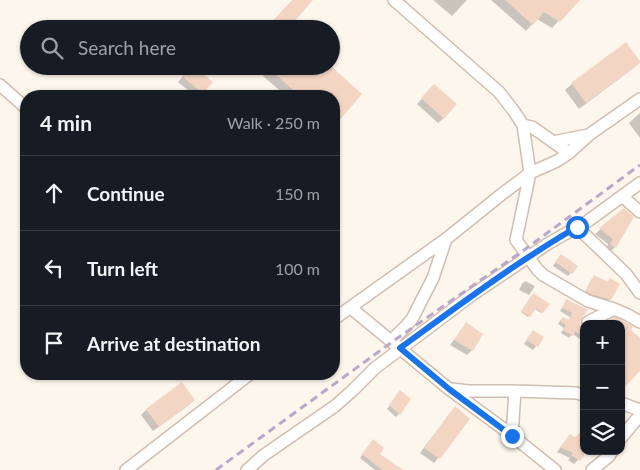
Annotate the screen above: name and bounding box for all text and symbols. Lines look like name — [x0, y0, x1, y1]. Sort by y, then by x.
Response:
search box — [20, 20, 340, 75]
icon: search — [38, 34, 66, 62]
text: Search here — [78, 36, 176, 59]
text: 4 min — [40, 110, 92, 135]
text: Walk · 250 m — [227, 113, 320, 132]
icon: ahead — [40, 179, 68, 207]
text: Continue — [87, 182, 165, 205]
text: 150 m — [275, 184, 320, 203]
route start — [566, 216, 589, 239]
icon: left — [40, 254, 68, 282]
text: Turn left — [87, 257, 158, 280]
text: 100 m — [275, 259, 320, 278]
map controls — [580, 320, 625, 455]
button: + — [580, 320, 625, 365]
icon: arrive — [40, 329, 68, 357]
text: Arrive at destination — [87, 332, 260, 355]
button: − — [580, 365, 625, 410]
button: layers — [580, 410, 625, 455]
route end — [501, 425, 524, 448]

